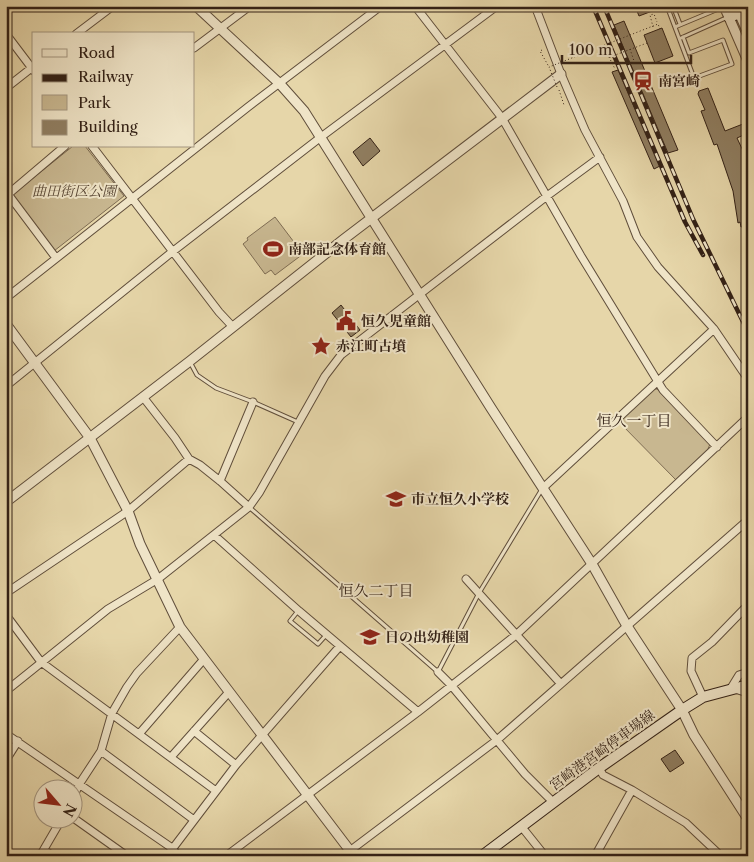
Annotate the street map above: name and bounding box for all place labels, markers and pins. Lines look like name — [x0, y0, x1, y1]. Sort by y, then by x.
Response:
station icon: 南宮崎 — [632, 70, 654, 92]
place label: 南宮崎 — [658, 72, 700, 90]
sports icon: 南部記念体育館 — [262, 238, 284, 260]
place label: 南部記念体育館 — [288, 240, 386, 258]
public building icon: 恒久児童館 — [335, 310, 357, 332]
place label: 恒久児童館 — [361, 312, 431, 330]
place icon: 赤江町古墳 — [310, 335, 332, 357]
place label: 赤江町古墳 — [336, 337, 406, 355]
school or university icon: 市立恒久小学校 — [385, 488, 407, 510]
place label: 市立恒久小学校 — [411, 490, 509, 508]
school or university icon: 日の出幼稚園 — [359, 626, 381, 648]
place label: 日の出幼稚園 — [385, 628, 469, 646]

